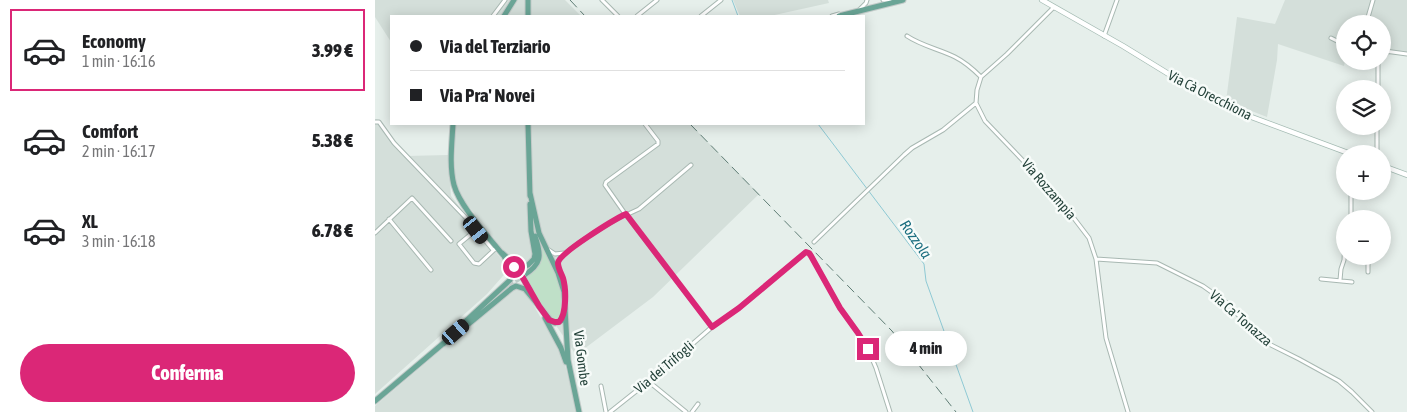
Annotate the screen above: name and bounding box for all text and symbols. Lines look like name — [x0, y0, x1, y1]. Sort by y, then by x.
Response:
map controls — [1336, 15, 1391, 265]
button: locate — [1336, 15, 1391, 70]
icon: car — [22, 28, 67, 73]
text: Economy — [82, 30, 146, 52]
text: Via del Terziario — [440, 35, 551, 57]
text: 3.99 € — [312, 39, 353, 61]
text: 1 min · 16:16 — [82, 52, 155, 70]
street label: Via Cà Orecchiona — [1165, 67, 1255, 123]
button: layers — [1336, 80, 1391, 135]
text: Via Pra' Novei — [440, 84, 535, 106]
icon: car — [22, 118, 67, 163]
text: Comfort — [82, 120, 138, 142]
text: 5.38 € — [312, 129, 353, 151]
text: 2 min · 16:17 — [82, 142, 155, 160]
button: + — [1336, 145, 1391, 200]
street label: Via Rozzampia — [1018, 155, 1080, 223]
icon: car — [22, 208, 67, 253]
text: XL — [82, 210, 98, 232]
button: − — [1336, 210, 1391, 265]
car — [460, 214, 491, 246]
water label: Rozzola — [897, 217, 935, 261]
text: 6.78 € — [312, 219, 353, 241]
text: 3 min · 16:18 — [82, 232, 155, 250]
route start — [503, 256, 525, 278]
street label: Via Ca' Tonazza — [1207, 287, 1275, 349]
car — [439, 316, 472, 348]
street label: Via Gombe — [571, 329, 593, 387]
callout: 4 min — [885, 332, 968, 366]
street label: Via dei Trifogli — [631, 338, 697, 396]
route end — [857, 338, 879, 360]
text: 4 min — [910, 339, 942, 357]
button: Conferma — [20, 344, 355, 402]

